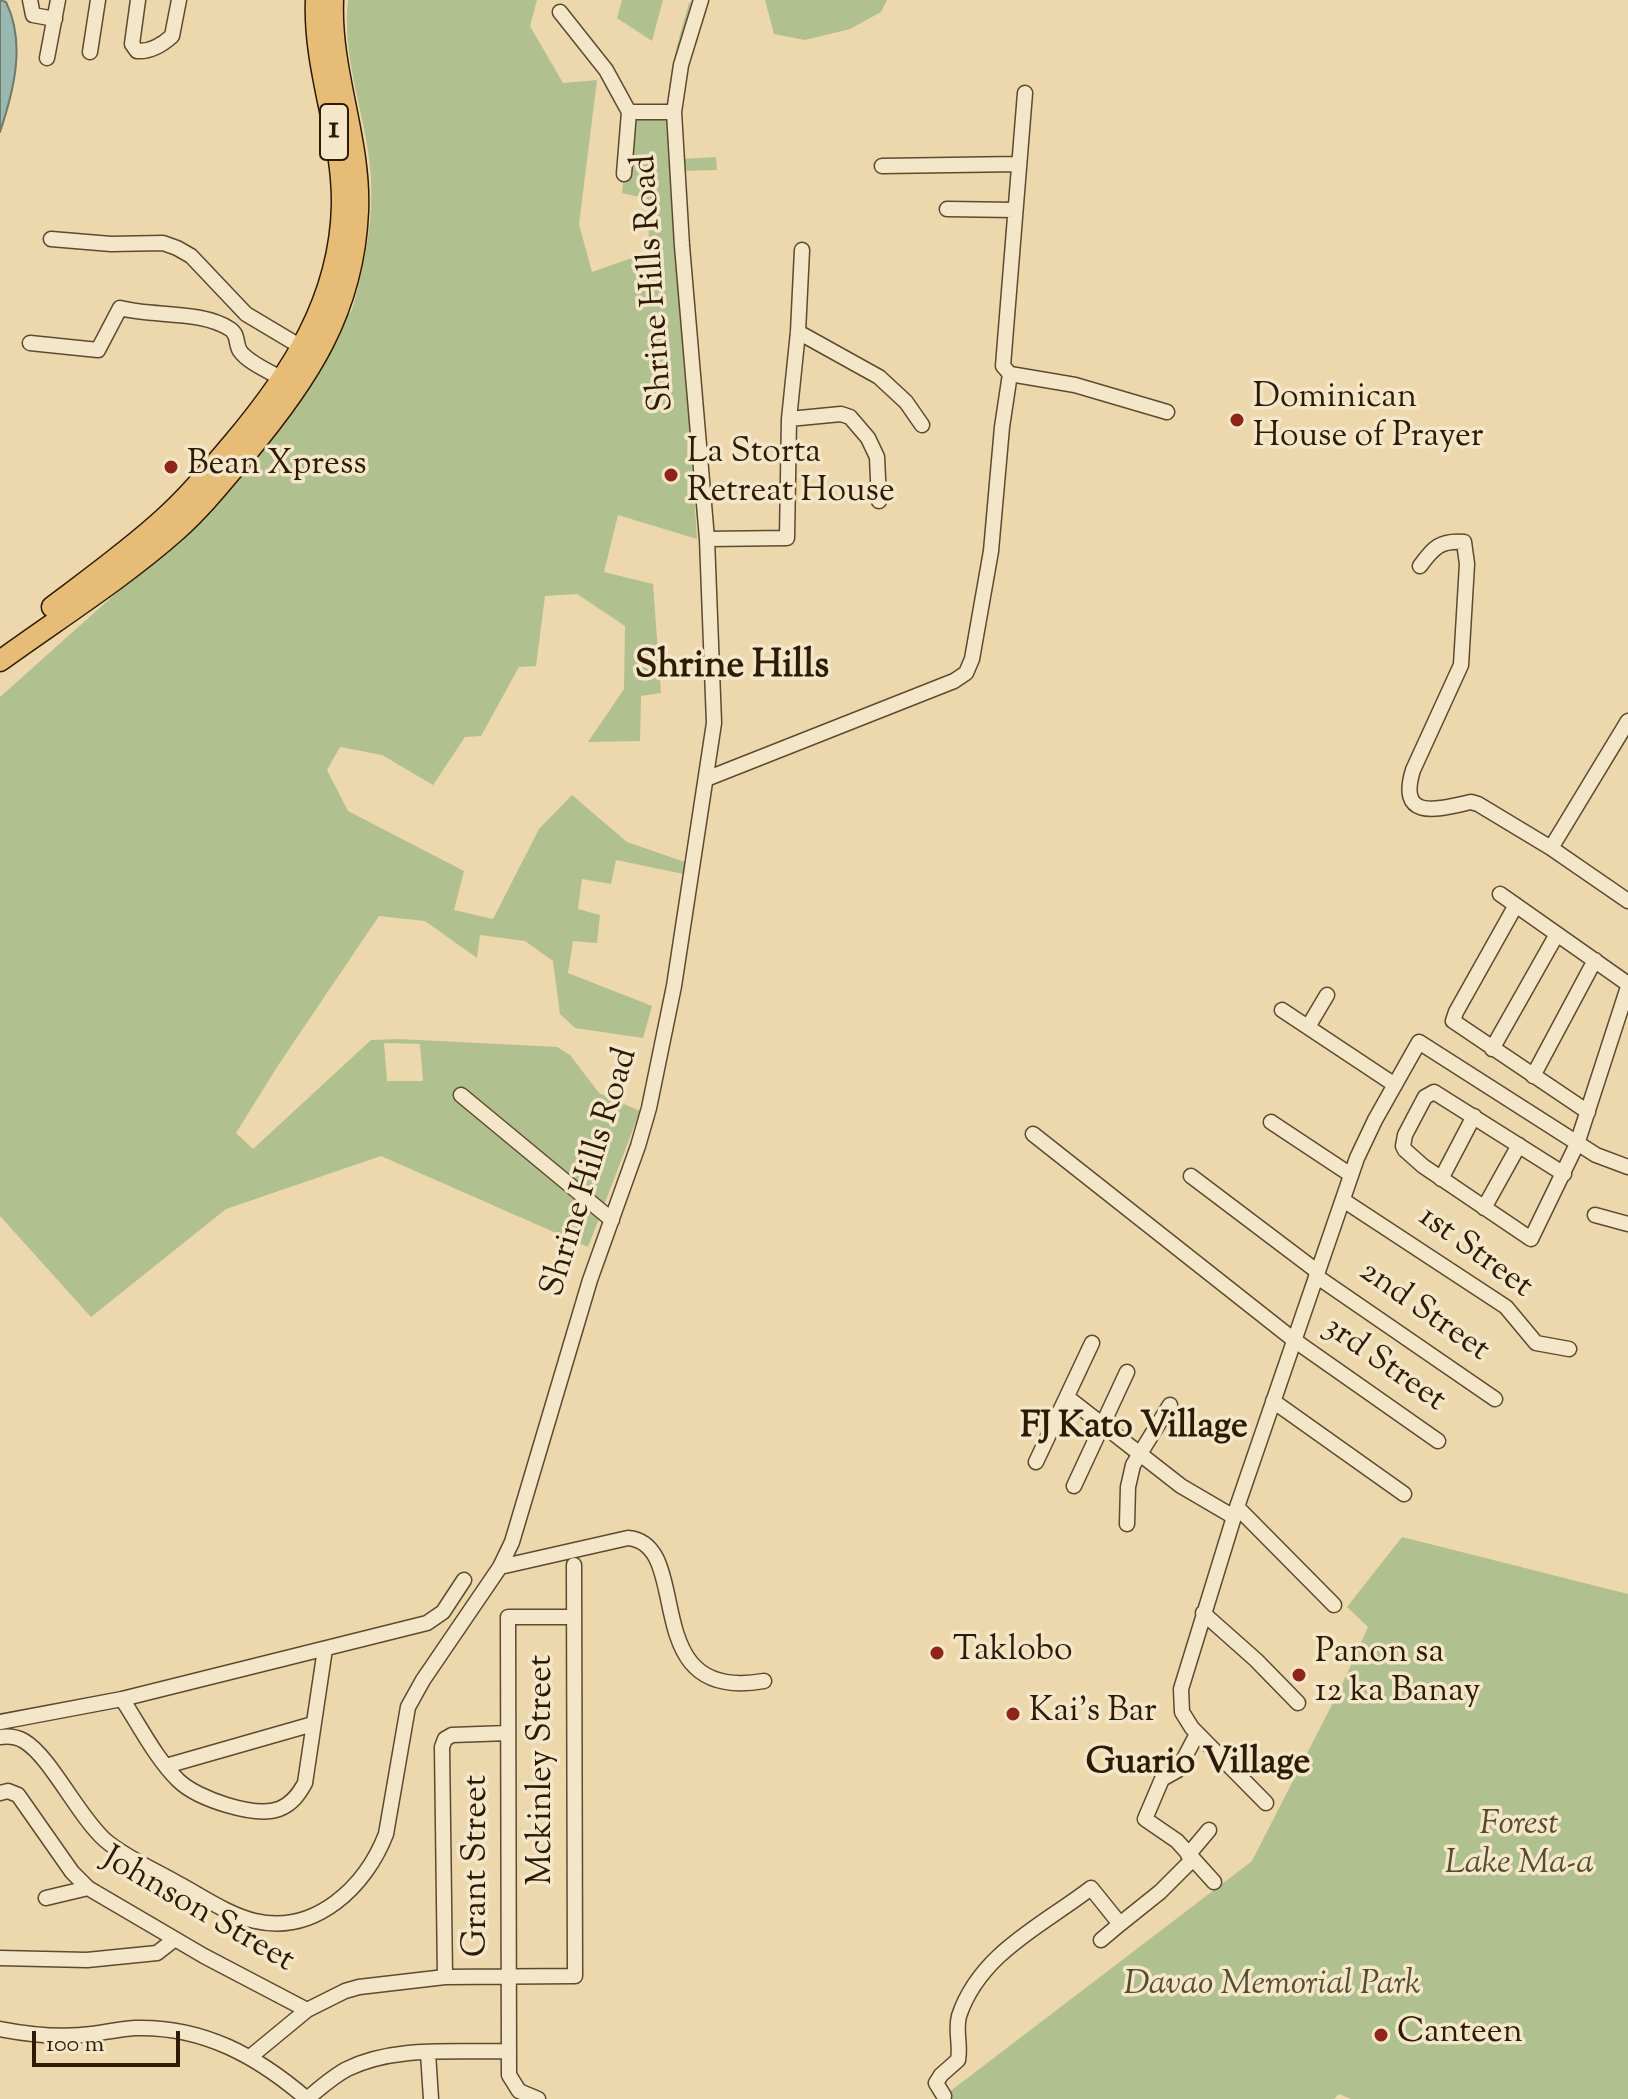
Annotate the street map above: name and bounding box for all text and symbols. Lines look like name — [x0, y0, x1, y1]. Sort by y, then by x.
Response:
road number: 1 — [320, 104, 348, 160]
street label: Shrine Hills Road — [627, 153, 685, 413]
place label: Dominican House of Prayer — [1253, 380, 1484, 460]
marker: Dominican House of Prayer — [1228, 411, 1246, 429]
place label: La Storta Retreat House — [687, 435, 895, 514]
place label: Bean Xpress — [187, 447, 367, 487]
marker: Bean Xpress — [162, 458, 180, 476]
marker: La Storta Retreat House — [662, 466, 680, 484]
district label: Shrine Hills — [635, 647, 829, 693]
street label: Shrine Hills Road — [535, 1044, 649, 1302]
street label: 1st Street — [1409, 1199, 1539, 1309]
street label: 2nd Street — [1350, 1253, 1496, 1373]
street label: 3rd Street — [1314, 1309, 1452, 1423]
district label: FJ Kato Village — [1020, 1408, 1248, 1452]
place label: Taklobo — [953, 1633, 1073, 1673]
place label: Panon sa 12 ka Banay — [1315, 1635, 1480, 1714]
marker: Taklobo — [928, 1644, 946, 1662]
street label: Mckinley Street — [524, 1655, 564, 1885]
marker: Panon sa 12 ka Banay — [1290, 1666, 1308, 1684]
place label: Kai's Bar — [1029, 1694, 1157, 1734]
marker: Kai's Bar — [1004, 1705, 1022, 1723]
district label: Guario Village — [1086, 1744, 1310, 1788]
street label: Grant Street — [459, 1775, 499, 1957]
park label: Forest Lake Ma-a — [1444, 1807, 1594, 1886]
street label: Johnson Street — [94, 1840, 300, 1984]
park label: Davao Memorial Park — [1124, 1967, 1420, 2007]
scale bar — [36, 2015, 184, 2065]
place label: Canteen — [1397, 2015, 1523, 2055]
marker: Canteen — [1372, 2026, 1390, 2044]
text: 100 m — [46, 2028, 104, 2062]

